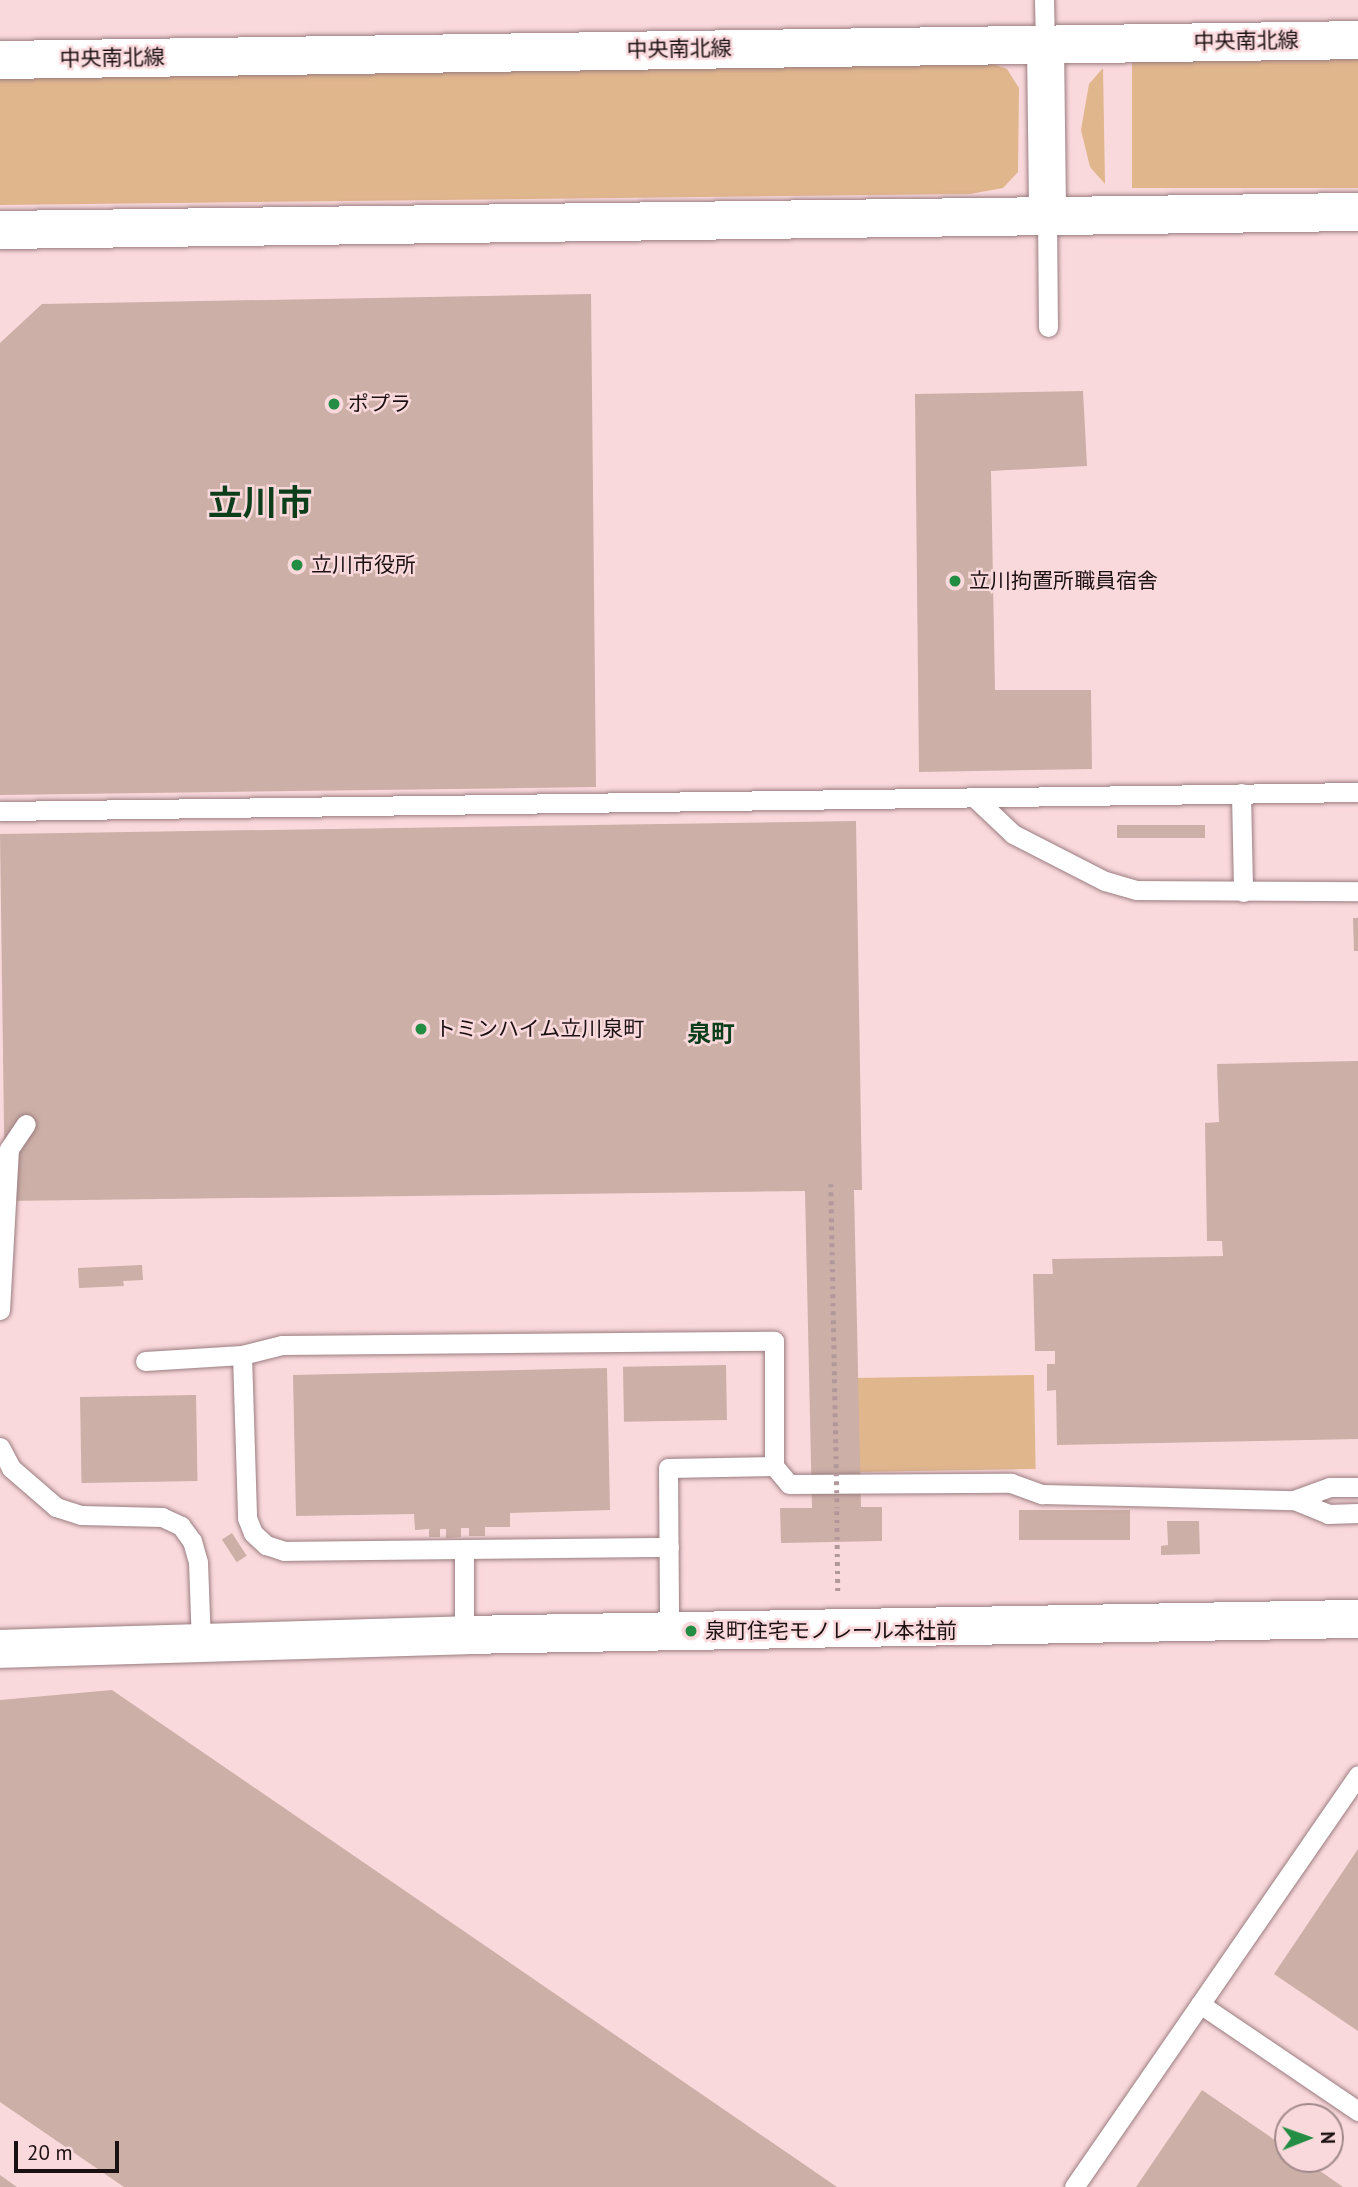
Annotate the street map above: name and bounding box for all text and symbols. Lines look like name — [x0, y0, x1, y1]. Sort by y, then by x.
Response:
street label: 中央南北線 — [1193, 27, 1299, 55]
street label: 中央南北線 — [626, 35, 732, 63]
street label: 中央南北線 — [59, 44, 165, 72]
place label: ポプラ — [348, 391, 411, 417]
marker: ポプラ — [326, 396, 342, 412]
district label: 立川市 — [208, 481, 312, 523]
place label: 立川市役所 — [311, 552, 416, 578]
marker: 立川市役所 — [289, 557, 305, 573]
place label: 立川拘置所職員宿舎 — [969, 568, 1158, 594]
marker: 立川拘置所職員宿舎 — [947, 573, 963, 589]
place label: トミンハイム立川泉町 — [435, 1016, 645, 1042]
district label: 泉町 — [687, 1020, 735, 1048]
marker: トミンハイム立川泉町 — [413, 1021, 429, 1037]
place label: 泉町住宅モノレール本社前 — [705, 1618, 957, 1644]
marker: 泉町住宅モノレール本社前 — [683, 1623, 699, 1639]
north arrow — [1274, 2103, 1344, 2173]
scale bar — [18, 2128, 122, 2172]
text: N — [1316, 2131, 1340, 2144]
text: 20 m — [27, 2139, 73, 2166]

